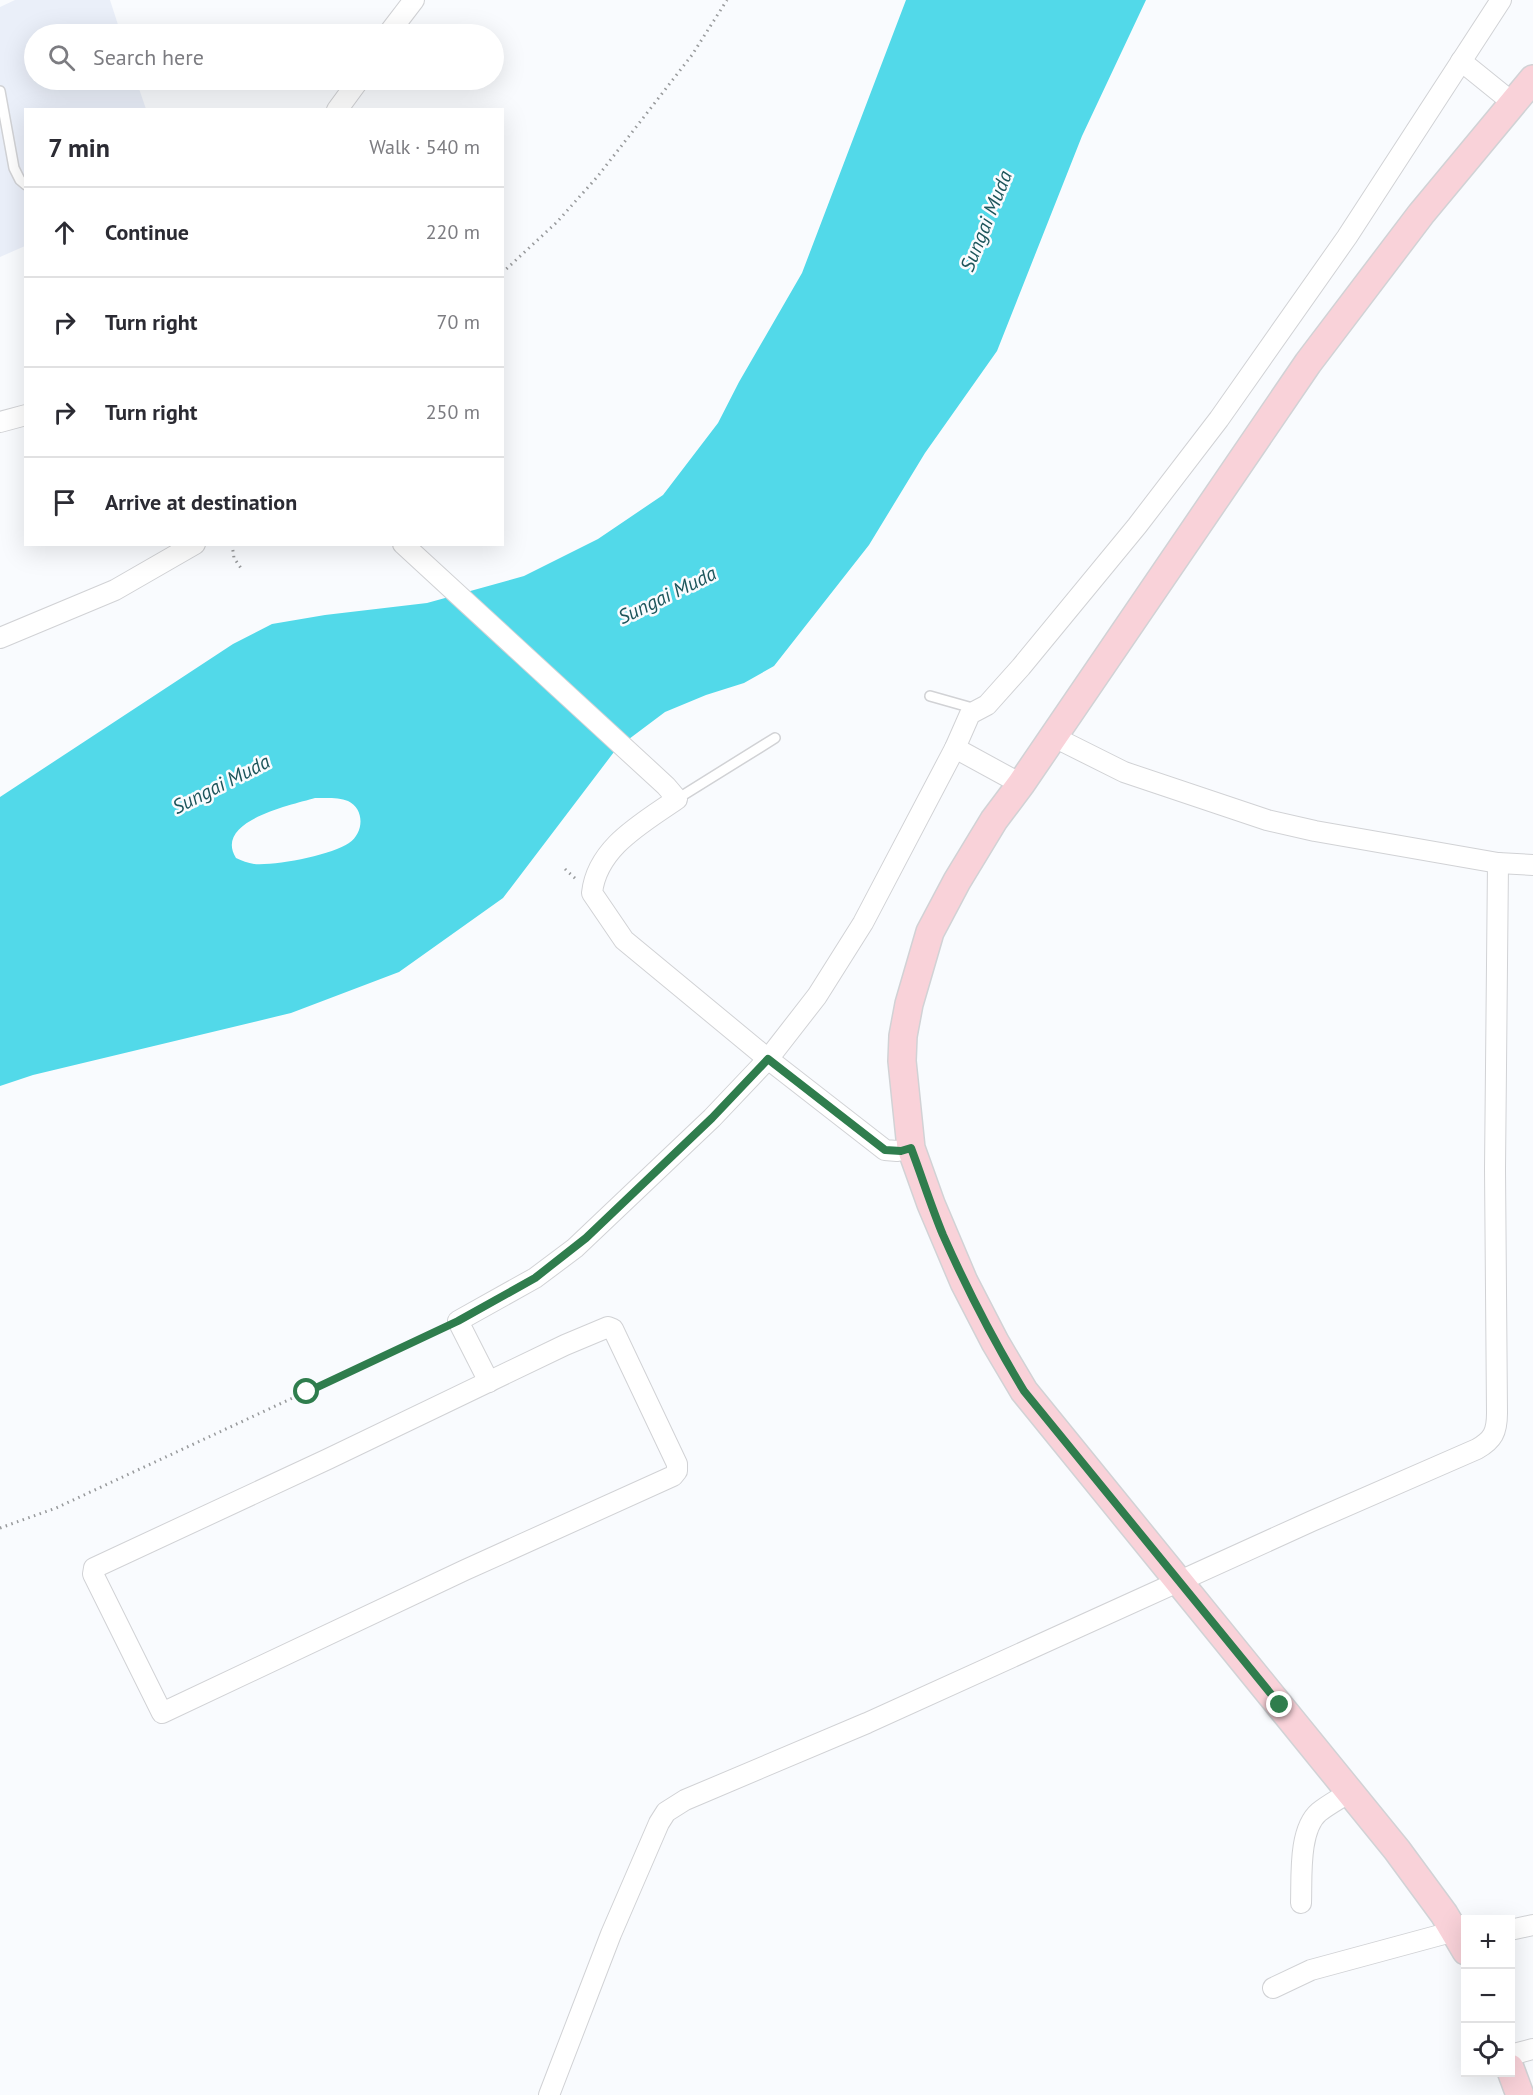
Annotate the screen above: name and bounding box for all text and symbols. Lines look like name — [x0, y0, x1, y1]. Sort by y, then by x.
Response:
search box — [24, 24, 504, 90]
icon: search — [45, 41, 78, 74]
text: Search here — [93, 43, 204, 71]
text: 7 min — [48, 131, 110, 164]
text: Walk · 540 m — [369, 134, 480, 160]
water label: Sungai Muda — [954, 167, 1018, 275]
icon: ahead — [48, 216, 81, 249]
text: Continue — [105, 218, 189, 246]
text: 220 m — [426, 219, 480, 245]
icon: right — [48, 306, 81, 339]
text: Turn right — [105, 308, 197, 336]
text: 70 m — [437, 309, 480, 335]
icon: right — [48, 396, 81, 429]
text: Turn right — [105, 398, 197, 426]
text: 250 m — [426, 399, 480, 425]
icon: arrive — [48, 486, 81, 519]
text: Arrive at destination — [105, 488, 297, 516]
water label: Sungai Muda — [614, 560, 721, 630]
water label: Sungai Muda — [168, 748, 275, 820]
route start — [293, 1378, 319, 1404]
route end — [1266, 1691, 1292, 1717]
map controls — [1461, 1915, 1515, 2077]
button: + — [1461, 1915, 1515, 1969]
button: − — [1461, 1969, 1515, 2023]
button: locate — [1461, 2023, 1515, 2077]

